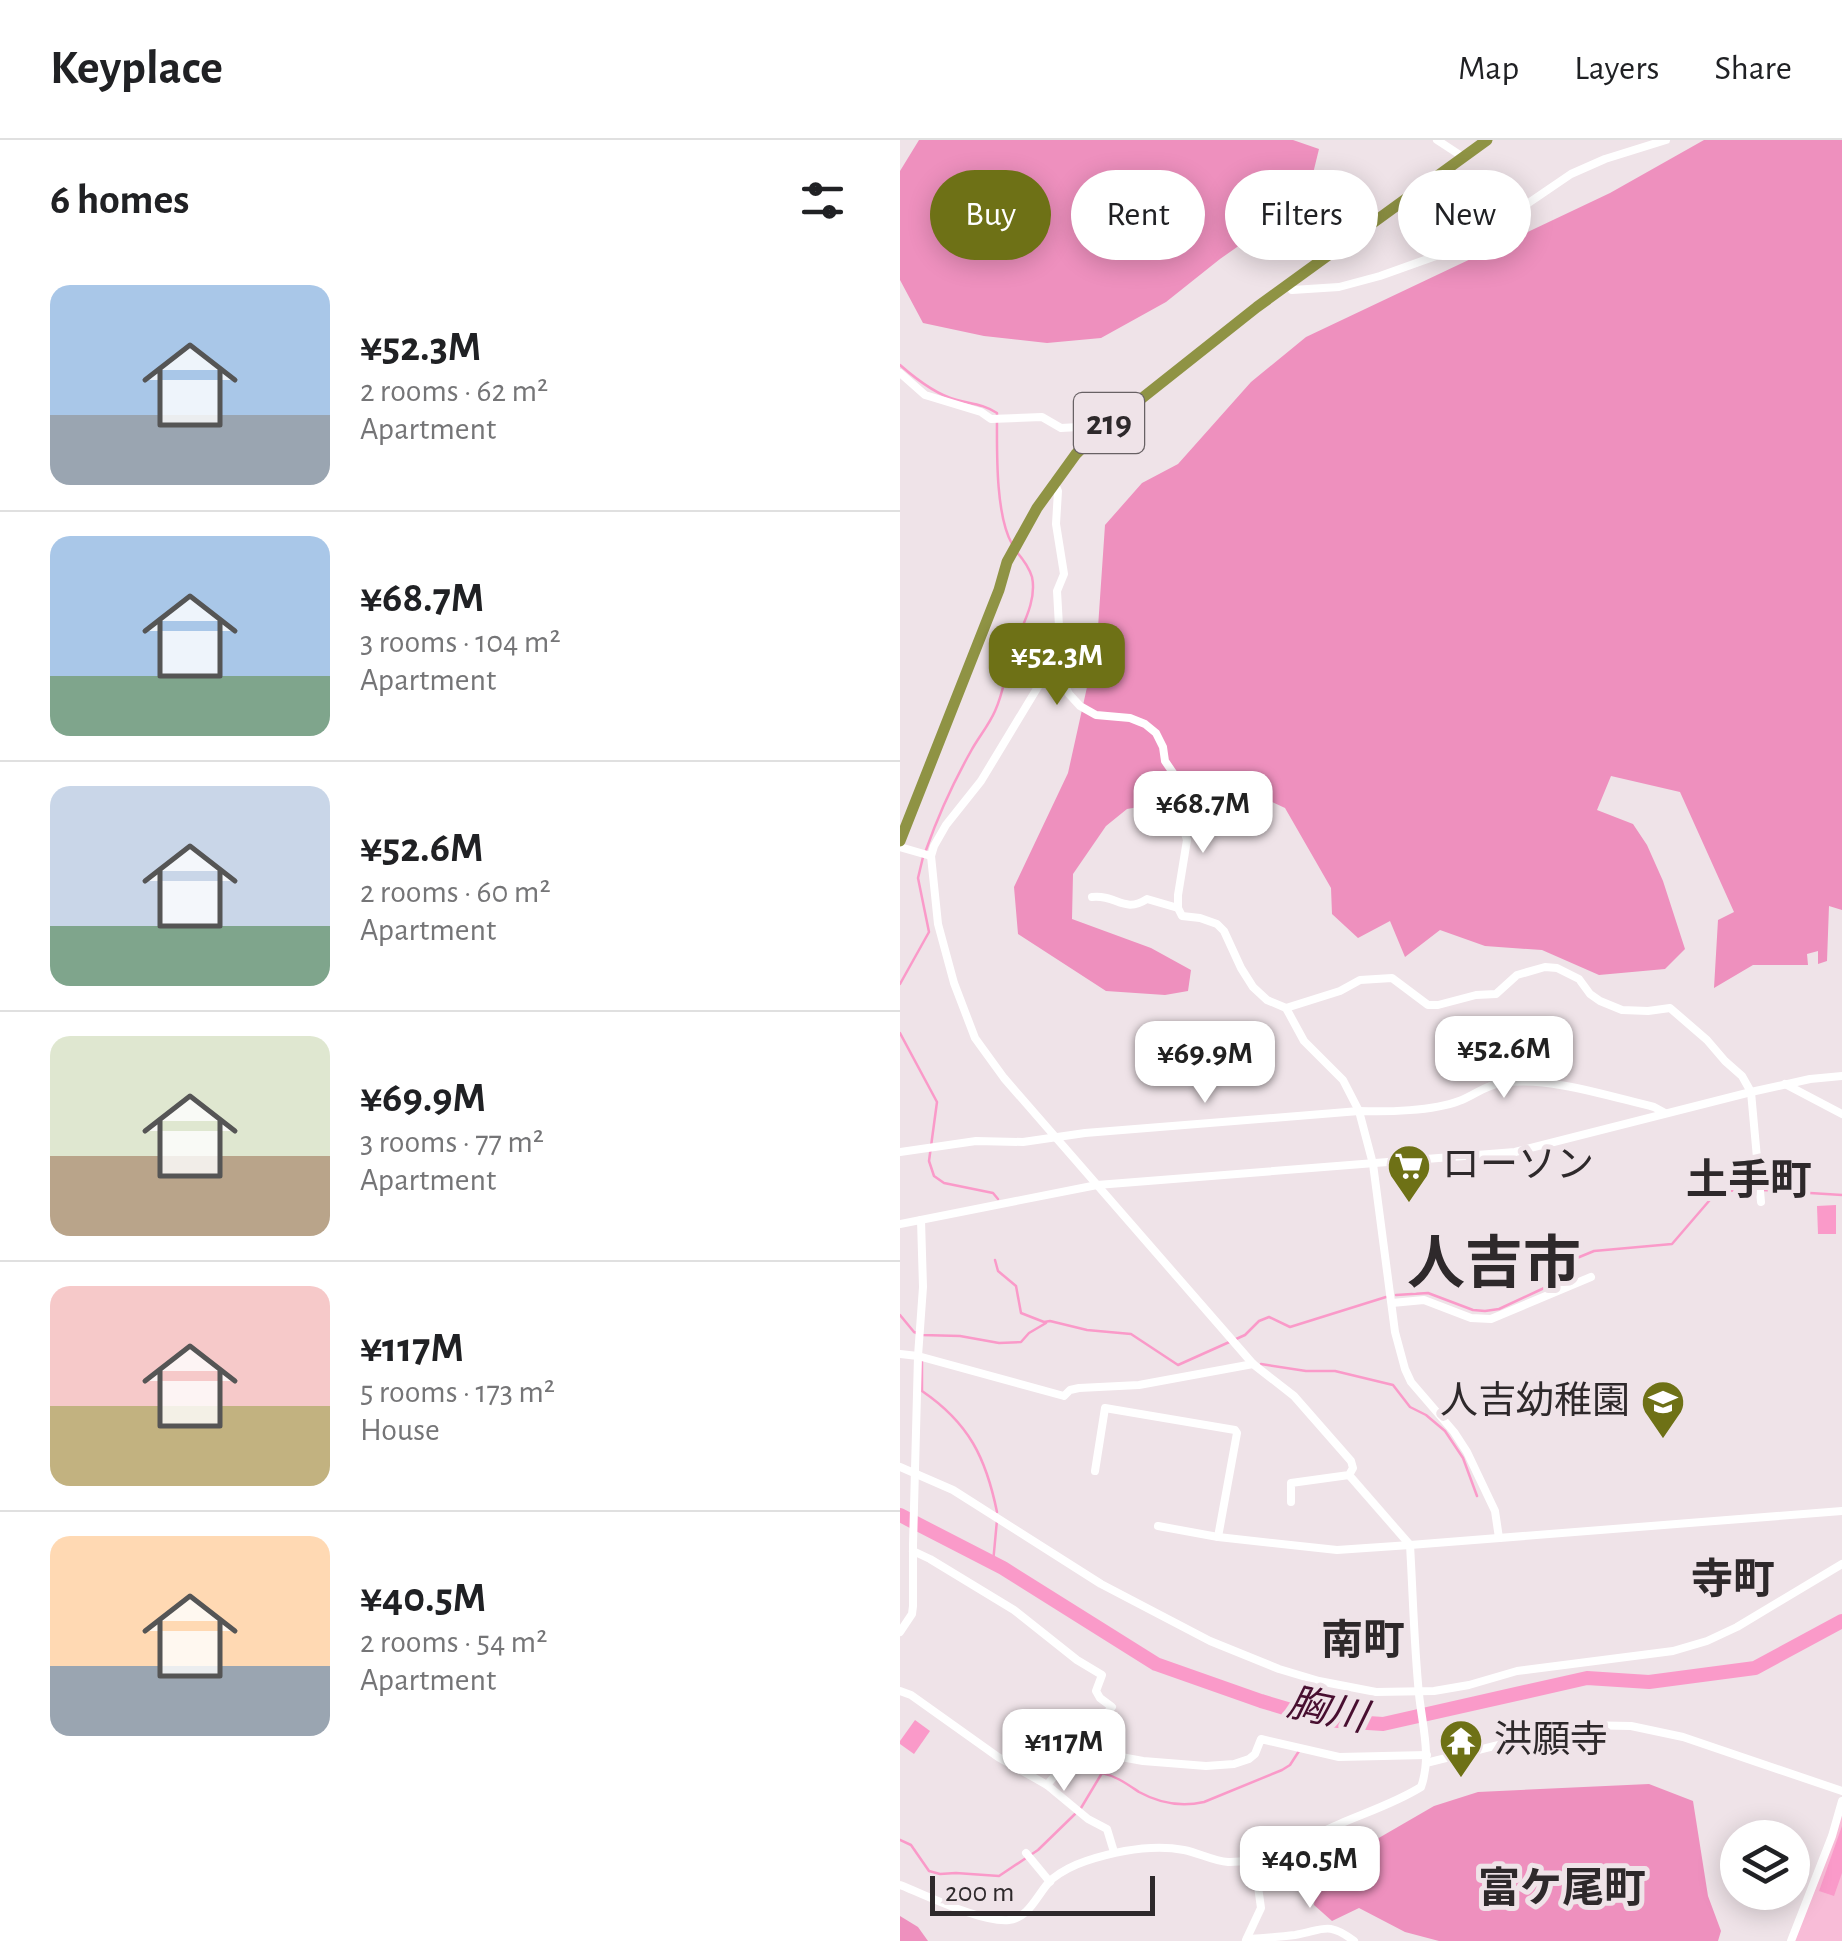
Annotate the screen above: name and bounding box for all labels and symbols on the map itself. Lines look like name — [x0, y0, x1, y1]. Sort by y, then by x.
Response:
road number: 219 — [1074, 393, 1144, 453]
pin: ¥52.3M — [976, 623, 1138, 708]
pin: ¥68.7M — [1122, 771, 1284, 856]
pin: ¥52.6M — [1423, 1016, 1585, 1101]
pin: ¥69.9M — [1124, 1021, 1286, 1106]
supermarket icon: ローソン — [1386, 1143, 1432, 1204]
place label: ローソン — [1442, 1147, 1594, 1185]
district label: 土手町 — [1686, 1158, 1812, 1202]
district label: 人吉市 — [1407, 1233, 1581, 1295]
school or university icon: 人吉幼稚園 — [1640, 1379, 1686, 1440]
place label: 人吉幼稚園 — [1440, 1381, 1630, 1421]
district label: 寺町 — [1691, 1557, 1775, 1601]
district label: 南町 — [1321, 1618, 1405, 1662]
water label: 胸川 — [1284, 1681, 1375, 1740]
pin: ¥117M — [994, 1709, 1134, 1794]
temple icon: 洪願寺 — [1438, 1718, 1484, 1779]
place label: 洪願寺 — [1494, 1720, 1608, 1760]
pin: ¥40.5M — [1229, 1826, 1391, 1911]
district label: 富ケ尾町 — [1478, 1866, 1646, 1910]
scale bar — [930, 1871, 1155, 1916]

